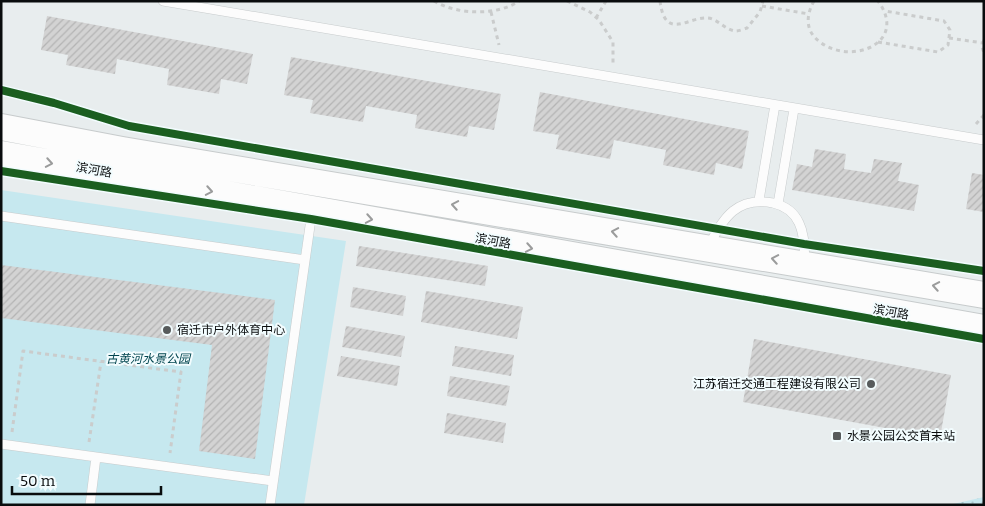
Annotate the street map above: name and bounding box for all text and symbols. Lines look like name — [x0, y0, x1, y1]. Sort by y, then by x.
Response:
one-way arrow — [45, 157, 54, 167]
street label: 滨河路 — [75, 160, 113, 180]
one-way arrow — [205, 185, 214, 195]
one-way arrow — [451, 201, 459, 211]
one-way arrow — [365, 214, 374, 224]
one-way arrow — [611, 228, 620, 238]
street label: 滨河路 — [474, 231, 512, 251]
one-way arrow — [525, 242, 534, 252]
one-way arrow — [771, 255, 780, 265]
one-way arrow — [931, 282, 940, 292]
street label: 滨河路 — [872, 302, 910, 322]
place label: 宿迁市户外体育中心 — [177, 323, 285, 337]
marker: 宿迁市户外体育中心 — [161, 324, 173, 336]
park label: 古黄河水景公园 — [106, 352, 192, 366]
place label: 江苏宿迁交通工程建设有限公司 — [693, 377, 861, 391]
marker: 江苏宿迁交通工程建设有限公司 — [865, 378, 877, 390]
place label: 水景公园公交首末站 — [847, 429, 955, 443]
marker: 水景公园公交首末站 — [831, 430, 843, 442]
scale bar — [12, 464, 161, 496]
text: 50 m — [20, 472, 56, 490]

